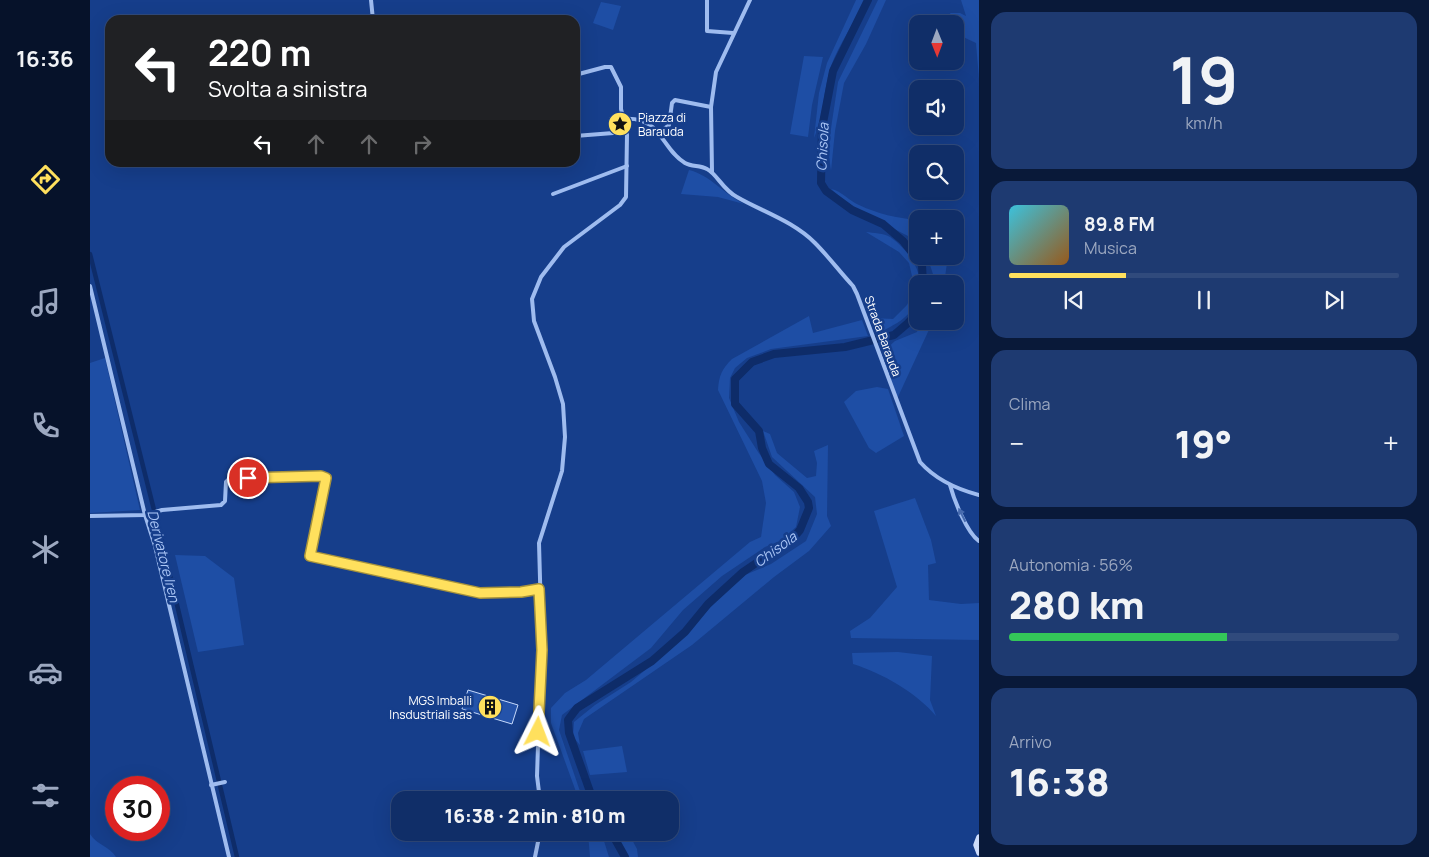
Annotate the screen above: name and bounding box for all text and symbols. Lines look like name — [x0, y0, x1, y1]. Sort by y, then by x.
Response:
north arrow — [909, 15, 964, 70]
map controls — [909, 15, 964, 330]
text: 220 m — [208, 29, 311, 77]
icon: left — [125, 35, 190, 100]
text: 19 — [1170, 35, 1238, 124]
text: 16:36 — [16, 44, 74, 74]
text: Svolta a sinistra — [208, 74, 367, 104]
button: sound — [909, 80, 964, 135]
place label: Piazza di Barauda — [638, 109, 686, 140]
place icon: Piazza di Barauda — [607, 111, 633, 137]
text: km/h — [1185, 112, 1223, 134]
water label: Chisola — [811, 121, 833, 172]
icon: left — [249, 130, 277, 158]
icon: ahead — [302, 130, 330, 158]
icon: ahead — [355, 130, 383, 158]
icon: right — [408, 130, 436, 158]
button: search — [909, 145, 964, 200]
icon: directions — [28, 162, 63, 197]
button: + — [909, 210, 964, 265]
text: 89.8 FM — [1084, 211, 1155, 237]
text: Musica — [1084, 237, 1137, 259]
button: − — [909, 275, 964, 330]
icon: music — [28, 285, 63, 320]
icon: previous — [1060, 286, 1088, 314]
icon: pause — [1190, 286, 1218, 314]
icon: next — [1320, 286, 1348, 314]
street label: Strada Barauda — [861, 293, 905, 379]
text: Clima — [1009, 393, 1050, 415]
icon: phone — [28, 408, 63, 443]
text: 19° — [1174, 417, 1232, 469]
text: − — [1009, 424, 1024, 462]
text: + — [1383, 424, 1399, 462]
pin — [227, 457, 269, 499]
icon: arrive — [234, 464, 262, 492]
water label: Derivatore Iren — [143, 508, 185, 605]
one-way arrow — [958, 508, 966, 522]
water label: Chisola — [750, 526, 801, 571]
icon: climate — [28, 532, 63, 567]
text: Autonomia · 56% — [1009, 554, 1133, 576]
text: 280 km — [1009, 578, 1145, 630]
icon: car — [28, 655, 63, 690]
place label: MGS Imballi Insdustriali sas — [389, 692, 472, 723]
building icon: MGS Imballi Insdustriali sas — [477, 694, 503, 720]
position arrow — [511, 705, 563, 757]
text: Arrivo — [1009, 731, 1052, 753]
text: 16:38 — [1009, 755, 1110, 807]
speed limit sign: 30 — [105, 776, 170, 841]
icon: filters — [28, 778, 63, 813]
text: 16:38 · 2 min · 810 m — [445, 803, 626, 829]

